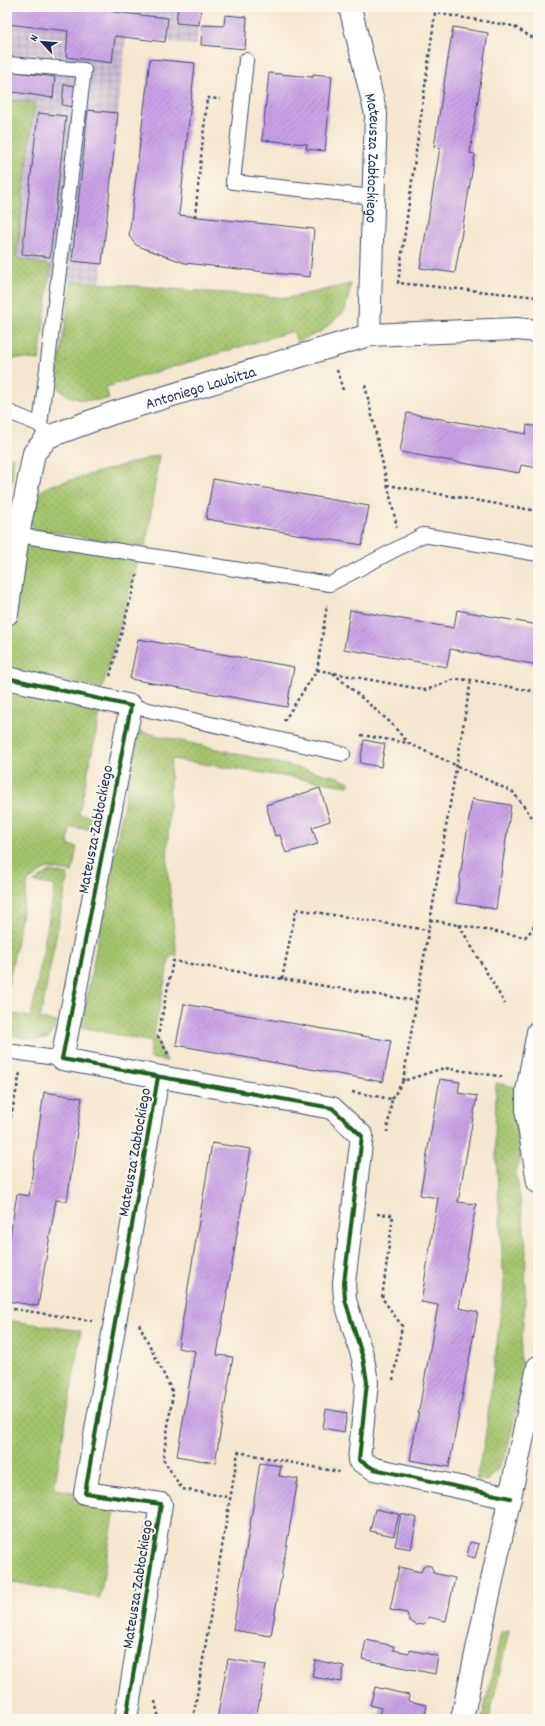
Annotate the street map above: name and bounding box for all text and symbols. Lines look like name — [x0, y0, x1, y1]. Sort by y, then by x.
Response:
north arrow — [22, 22, 62, 62]
text: N — [26, 32, 43, 44]
street label: Mateusza Zabłockiego — [357, 91, 385, 223]
street label: Antoniego Laubitza — [143, 361, 260, 417]
street label: Mateusza Zabłockiego — [73, 763, 120, 896]
street label: Mateusza Zabłockiego — [113, 1086, 158, 1219]
street label: Mateusza Zabłockiego — [117, 1518, 160, 1651]

